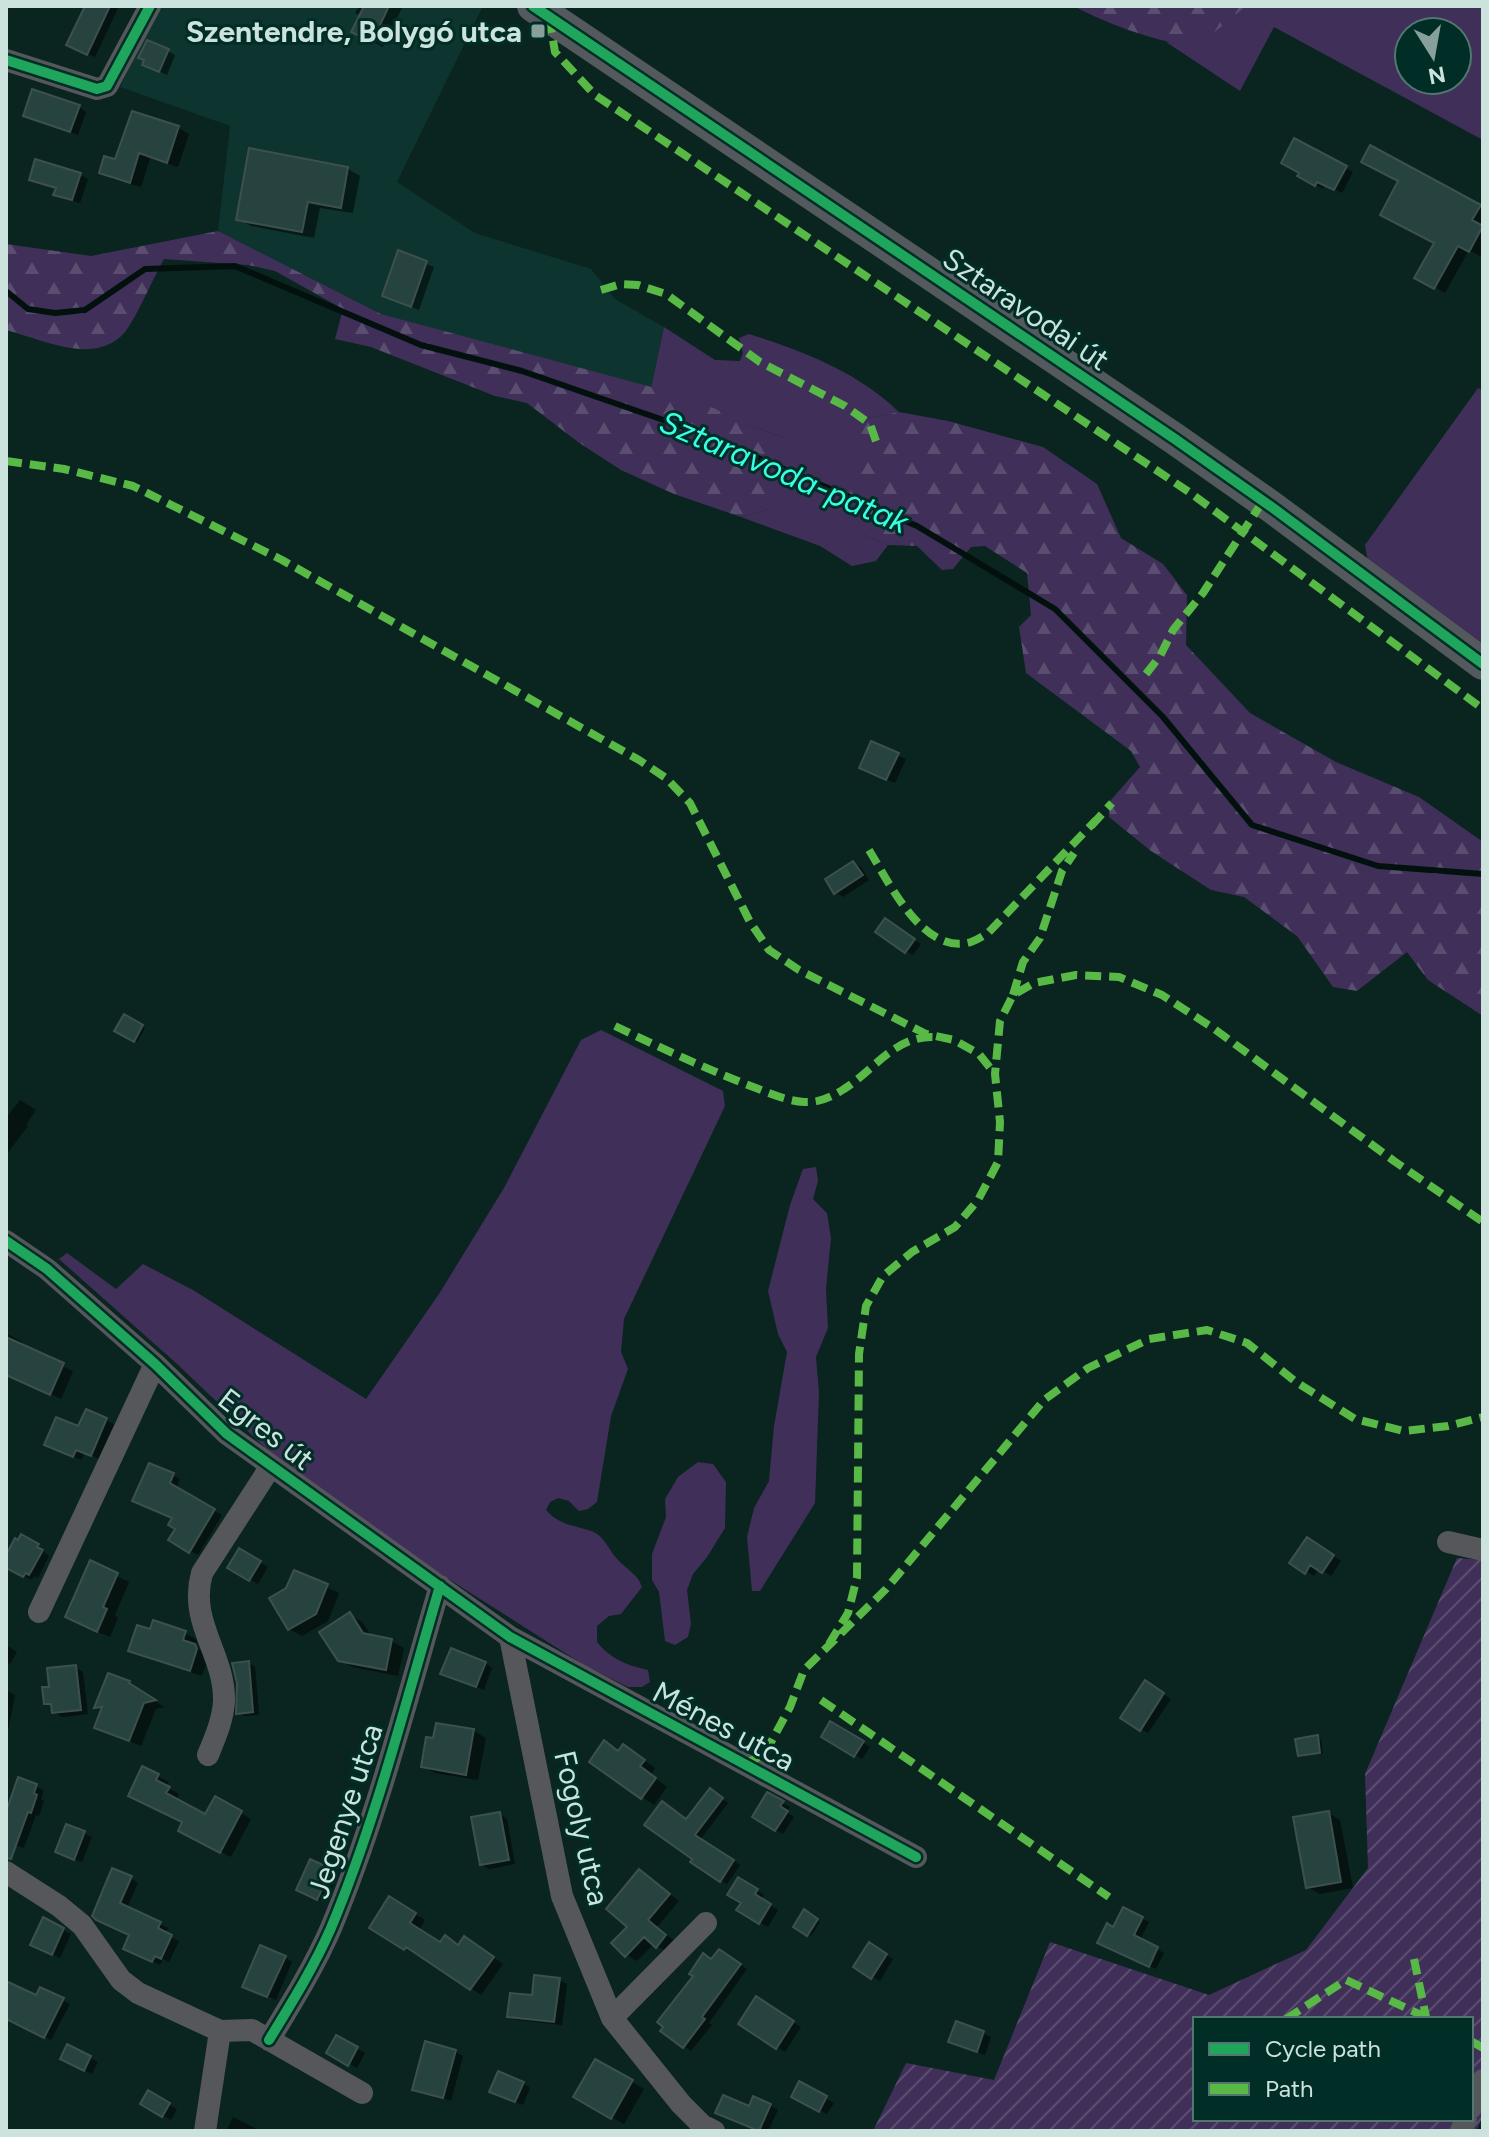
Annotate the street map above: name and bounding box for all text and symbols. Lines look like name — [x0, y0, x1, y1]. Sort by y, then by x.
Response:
place label: Szentendre, Bolygó utca — [186, 13, 522, 50]
north arrow — [1393, 16, 1473, 96]
marker: Szentendre, Bolygó utca — [529, 22, 547, 40]
text: N — [1426, 60, 1448, 90]
street label: Sztaravodai út — [936, 240, 1116, 378]
water label: Sztaravoda-patak — [654, 402, 915, 542]
street label: Egres út — [211, 1380, 321, 1478]
street label: Ménes utca — [647, 1673, 801, 1779]
street label: Jegenye utca — [299, 1719, 391, 1903]
street label: Fogoly utca — [546, 1747, 618, 1909]
legend — [1193, 2017, 1473, 2121]
text: Cycle path — [1265, 2034, 1381, 2063]
text: Path — [1265, 2074, 1313, 2103]

